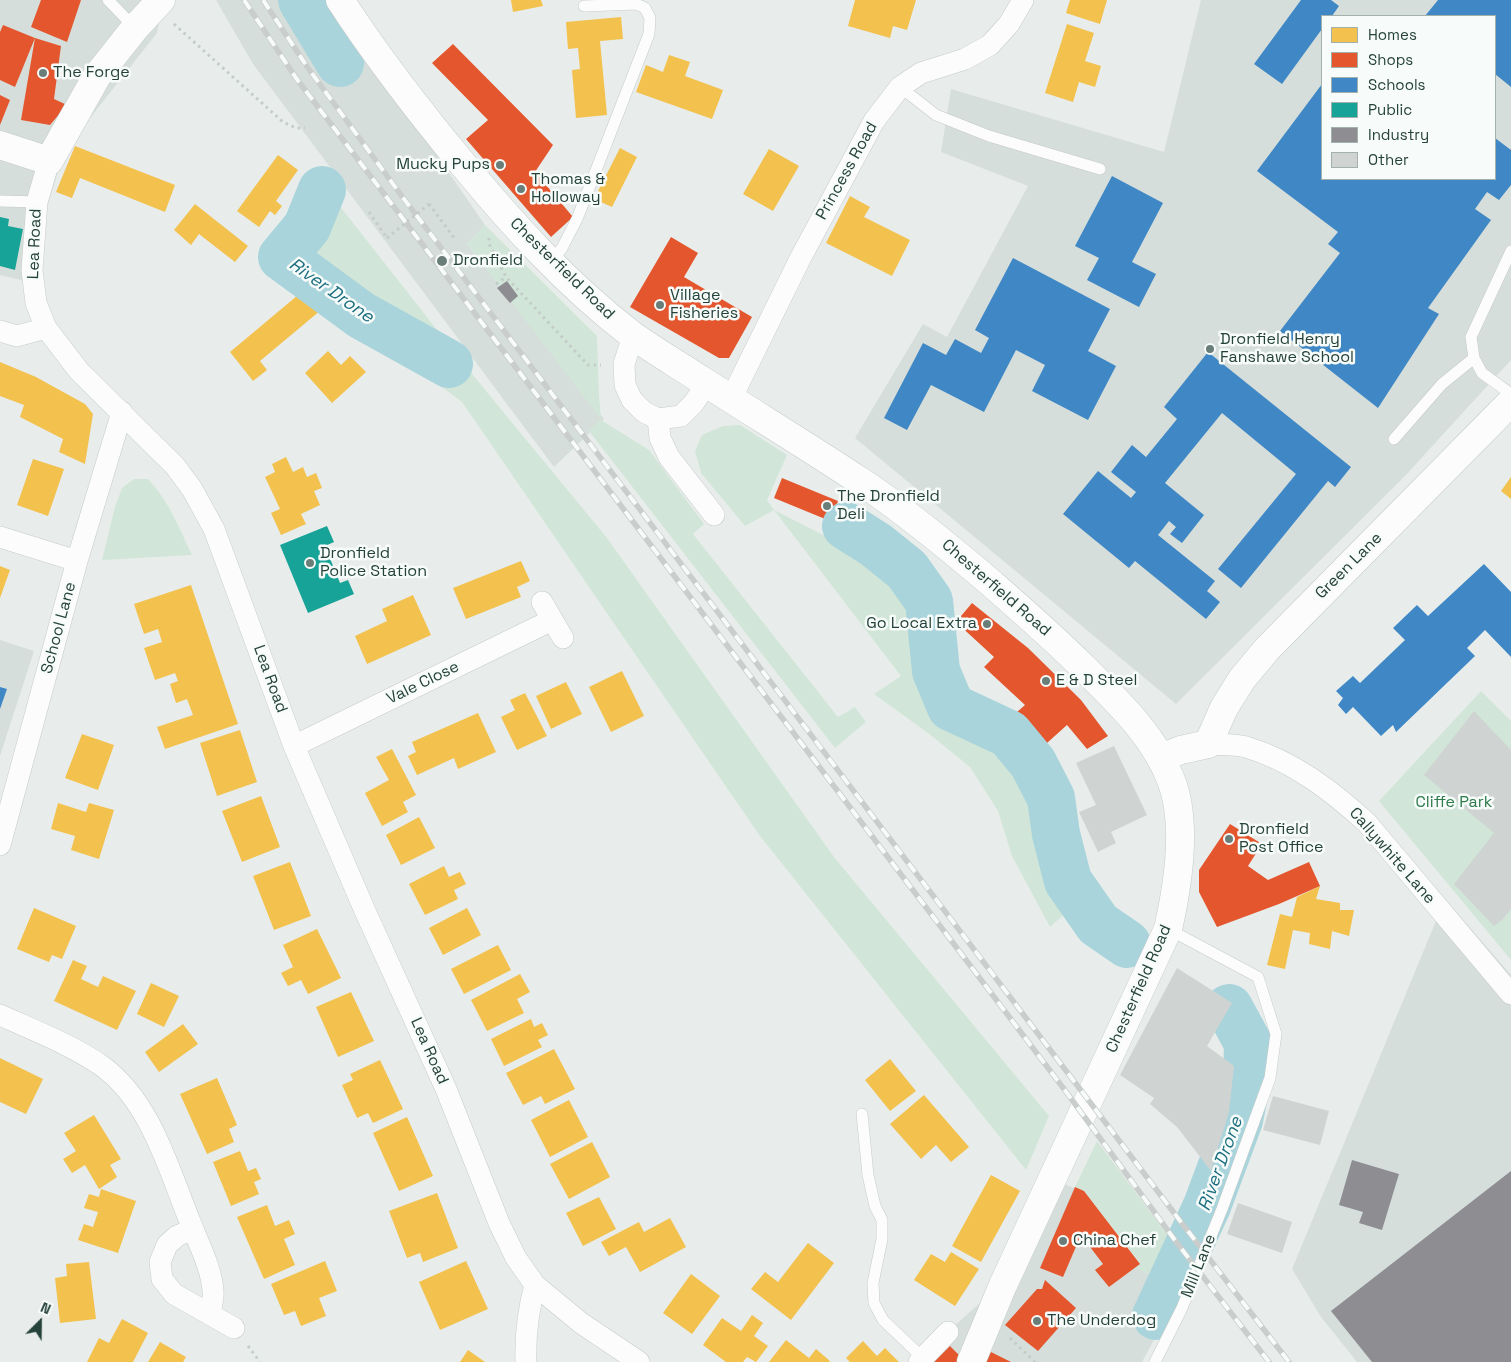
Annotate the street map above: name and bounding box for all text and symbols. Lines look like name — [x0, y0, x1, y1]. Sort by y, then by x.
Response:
legend — [1321, 15, 1496, 180]
text: Homes — [1368, 25, 1417, 44]
text: Shops — [1368, 50, 1413, 69]
place label: The Forge — [53, 63, 130, 83]
marker: The Forge — [37, 67, 49, 79]
text: Schools — [1368, 75, 1425, 94]
text: Public — [1368, 100, 1412, 119]
street label: Princess Road — [812, 119, 882, 223]
text: Industry — [1368, 125, 1429, 144]
text: Other — [1368, 150, 1409, 169]
place label: Mucky Pups — [396, 155, 490, 175]
marker: Mucky Pups — [494, 159, 506, 171]
place label: Thomas & Holloway — [531, 170, 605, 208]
marker: Thomas & Holloway — [515, 183, 527, 195]
street label: Lea Road — [24, 208, 46, 280]
street label: Chesterfield Road — [506, 214, 618, 324]
place label: Dronfield — [453, 251, 523, 271]
water label: River Drone — [285, 254, 377, 328]
marker: Dronfield — [435, 254, 449, 268]
place label: Village Fisheries — [670, 286, 738, 324]
marker: Village Fisheries — [654, 299, 666, 311]
place label: Dronfield Henry Fanshawe School — [1220, 330, 1354, 368]
marker: Dronfield Henry Fanshawe School — [1204, 343, 1216, 355]
place label: The Dronfield Deli — [837, 487, 940, 525]
marker: The Dronfield Deli — [821, 500, 833, 512]
street label: Green Lane — [1312, 529, 1386, 603]
street label: Chesterfield Road — [938, 535, 1054, 641]
place label: Dronfield Police Station — [320, 544, 427, 582]
marker: Dronfield Police Station — [304, 557, 316, 569]
street label: School Lane — [38, 580, 80, 676]
place label: Go Local Extra — [866, 614, 977, 634]
marker: Go Local Extra — [981, 618, 993, 630]
street label: Lea Road — [249, 642, 291, 716]
street label: Vale Close — [384, 657, 462, 709]
place label: E & D Steel — [1056, 671, 1137, 691]
marker: E & D Steel — [1040, 675, 1052, 687]
park label: Cliffe Park — [1416, 793, 1492, 813]
street label: Callywhite Lane — [1345, 804, 1439, 908]
place label: Dronfield Post Office — [1239, 820, 1323, 858]
marker: Dronfield Post Office — [1223, 833, 1235, 845]
street label: Chesterfield Road — [1102, 922, 1176, 1056]
street label: Lea Road — [406, 1015, 452, 1087]
water label: River Drone — [1194, 1114, 1248, 1214]
place label: China Chef — [1073, 1231, 1156, 1251]
street label: Mill Lane — [1178, 1231, 1220, 1301]
marker: China Chef — [1057, 1235, 1069, 1247]
north arrow — [15, 1297, 65, 1347]
text: N — [38, 1298, 54, 1318]
place label: The Underdog — [1047, 1311, 1156, 1331]
marker: The Underdog — [1031, 1315, 1043, 1327]

